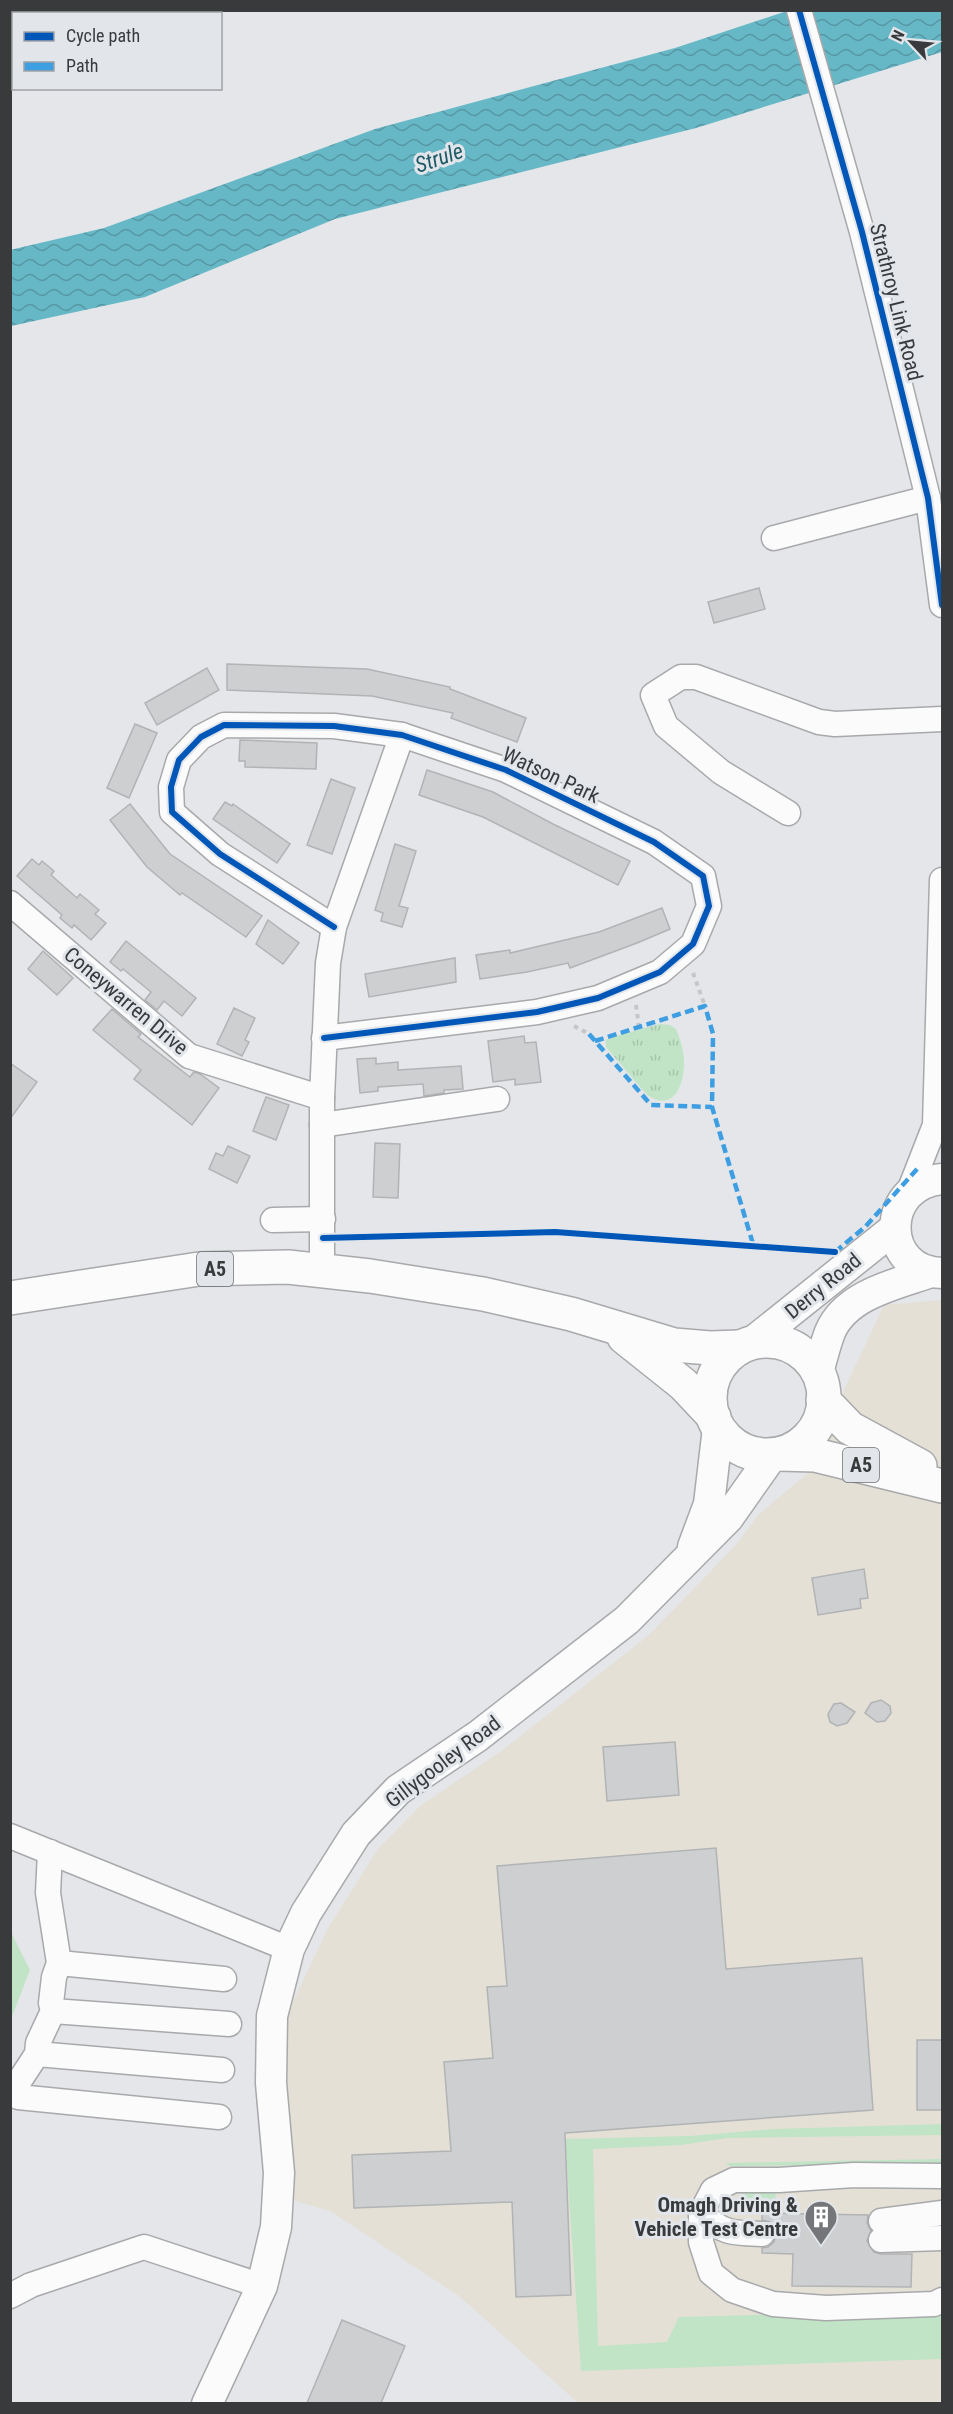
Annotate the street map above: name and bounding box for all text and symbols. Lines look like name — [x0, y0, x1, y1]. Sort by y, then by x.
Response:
legend — [12, 12, 222, 90]
north arrow — [881, 12, 941, 72]
text: Cycle path — [66, 25, 140, 46]
text: N — [887, 27, 909, 44]
text: Path — [66, 55, 99, 76]
water label: Strule — [412, 138, 466, 178]
street label: Strathroy Link Road — [865, 221, 927, 383]
street label: Watson Park — [499, 742, 604, 808]
street label: Coneywarren Drive — [59, 942, 193, 1060]
street label: Derry Road — [780, 1248, 866, 1324]
road number: A5 — [197, 1252, 233, 1286]
road number: A5 — [843, 1448, 879, 1482]
street label: Gillygooley Road — [381, 1711, 505, 1813]
place label: Omagh Driving & Vehicle Test Centre — [634, 2193, 798, 2241]
building icon: Omagh Driving & Vehicle Test Centre — [803, 2199, 839, 2246]

